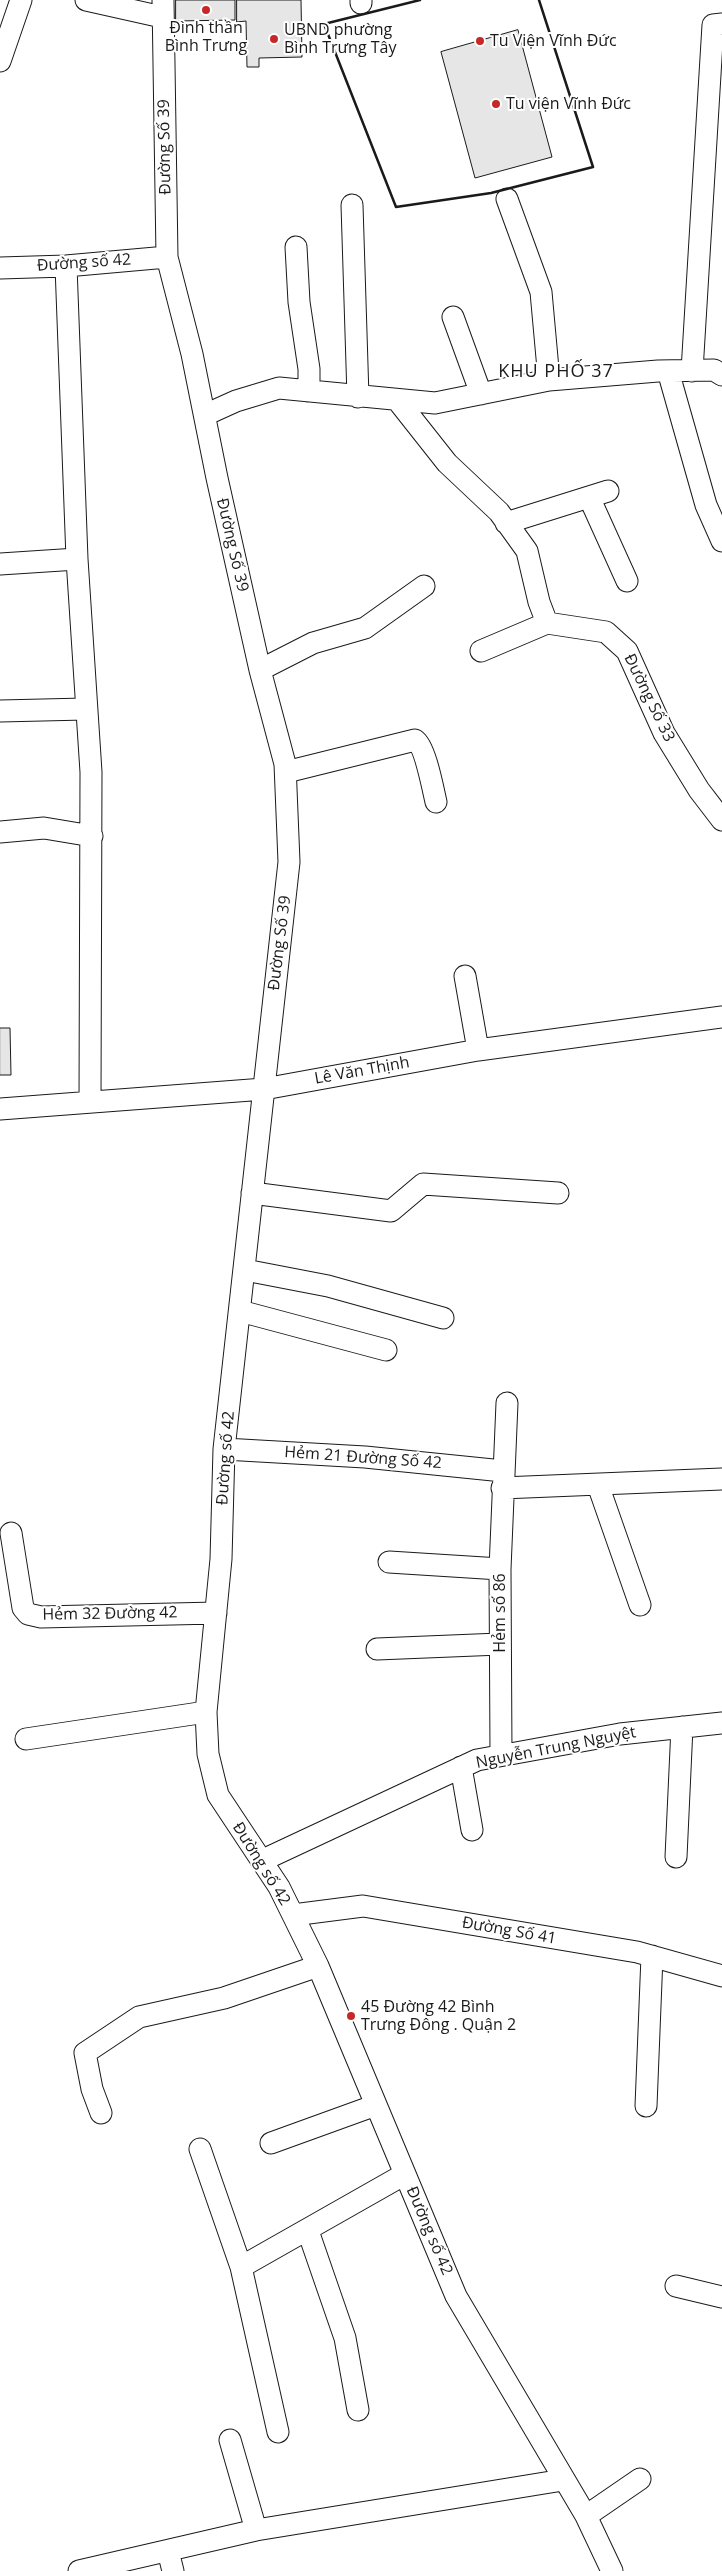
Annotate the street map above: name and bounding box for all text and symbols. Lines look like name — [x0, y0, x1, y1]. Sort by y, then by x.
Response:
marker: Đình thần Bình Trưng — [200, 4, 212, 16]
place label: Đình thần Bình Trưng — [165, 18, 247, 56]
place label: UBND phường Bình Trưng Tây — [284, 20, 396, 58]
place label: Tu Viện Vĩnh Đức — [490, 31, 617, 51]
marker: UBND phường Bình Trưng Tây — [268, 33, 280, 45]
marker: Tu Viện Vĩnh Đức — [474, 35, 486, 47]
place label: Tu viện Vĩnh Đức — [506, 94, 631, 114]
marker: Tu viện Vĩnh Đức — [490, 98, 502, 110]
street label: Đường Số 39 — [155, 99, 175, 195]
street label: Đường số 42 — [36, 250, 132, 276]
district label: KHU PHỐ 37 — [497, 361, 615, 383]
street label: Đường Số 39 — [212, 496, 252, 594]
street label: Đường Số 33 — [619, 651, 679, 745]
street label: Đường Số 39 — [265, 894, 295, 992]
street label: Lê Văn Thịnh — [313, 1053, 411, 1089]
street label: Đường số 42 — [213, 1410, 239, 1506]
street label: Hẻm 21 Đường Số 42 — [284, 1443, 442, 1473]
street label: Hẻm số 86 — [490, 1573, 510, 1653]
street label: Hẻm 32 Đường 42 — [42, 1603, 178, 1625]
street label: Nguyễn Trung Nguyệt — [474, 1723, 638, 1773]
street label: Đường số 42 — [228, 1819, 294, 1909]
street label: Đường Số 41 — [460, 1913, 558, 1949]
place label: 45 Đường 42 Bình Trưng Đông . Quận 2 — [361, 1997, 516, 2035]
marker: 45 Đường 42 Bình Trưng Đông . Quận 2 — [345, 2010, 357, 2022]
street label: Đường số 42 — [402, 2184, 456, 2278]

